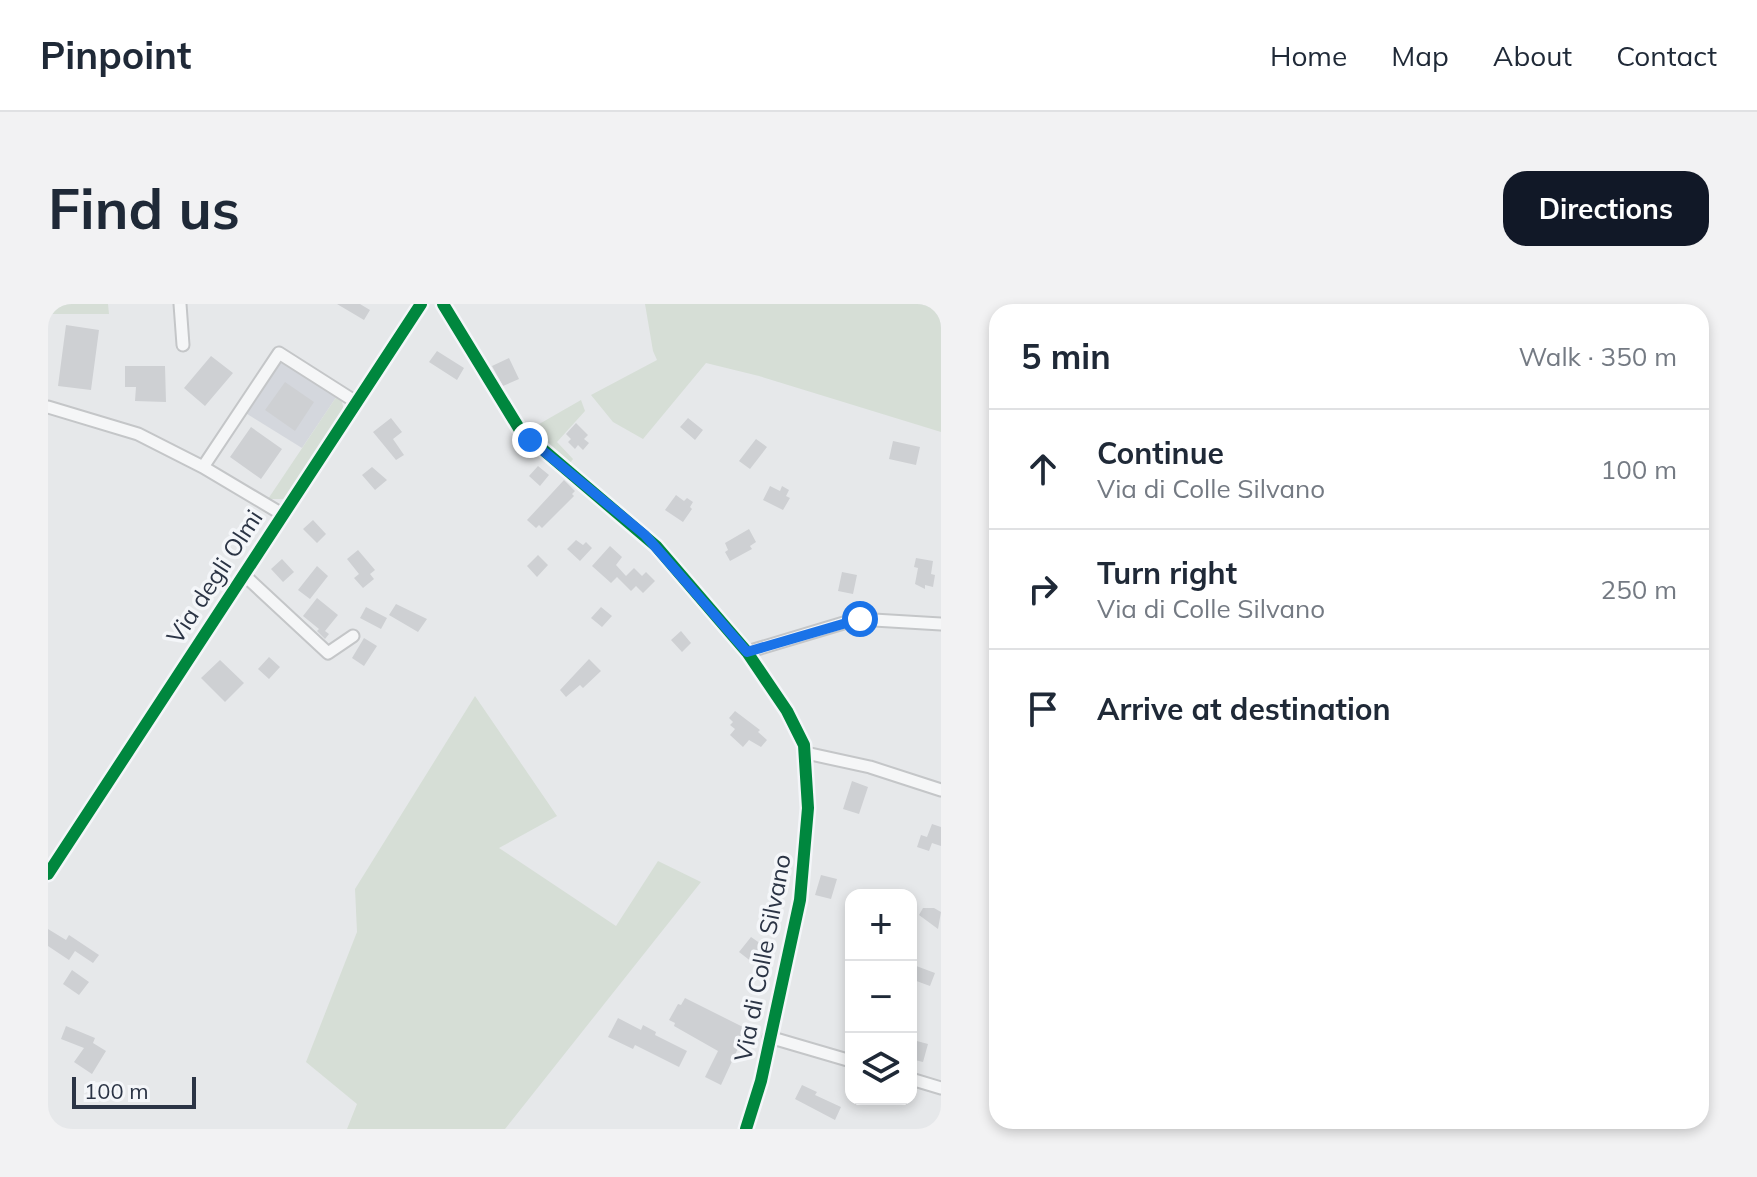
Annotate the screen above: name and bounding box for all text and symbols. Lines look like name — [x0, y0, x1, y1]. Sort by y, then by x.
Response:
text: Pinpoint — [40, 31, 191, 79]
text: Home — [1270, 38, 1347, 73]
text: Map — [1391, 38, 1449, 73]
text: About — [1493, 38, 1572, 73]
text: Contact — [1616, 38, 1717, 73]
button: Directions — [1503, 171, 1709, 246]
text: Find us — [48, 173, 240, 243]
text: 5 min — [1021, 335, 1111, 378]
text: Walk · 350 m — [1518, 340, 1677, 373]
route end — [512, 422, 548, 458]
text: Continue — [1097, 434, 1224, 472]
icon: ahead — [1021, 447, 1065, 491]
text: 100 m — [1601, 453, 1677, 486]
text: Via di Colle Silvano — [1097, 472, 1325, 505]
street label: Via degli Olmi — [160, 504, 269, 649]
text: Turn right — [1097, 554, 1237, 592]
icon: right — [1021, 567, 1065, 611]
text: 250 m — [1601, 573, 1677, 606]
text: Via di Colle Silvano — [1097, 592, 1325, 625]
route start — [842, 601, 878, 637]
icon: arrive — [1021, 687, 1065, 731]
text: Arrive at destination — [1097, 690, 1391, 728]
street label: Via di Colle Silvano — [727, 852, 797, 1064]
map controls — [845, 889, 917, 1105]
button: + — [845, 889, 917, 961]
button: − — [845, 961, 917, 1033]
button: layers — [845, 1033, 917, 1105]
scale bar — [72, 1073, 196, 1109]
text: 100 m — [84, 1077, 149, 1105]

